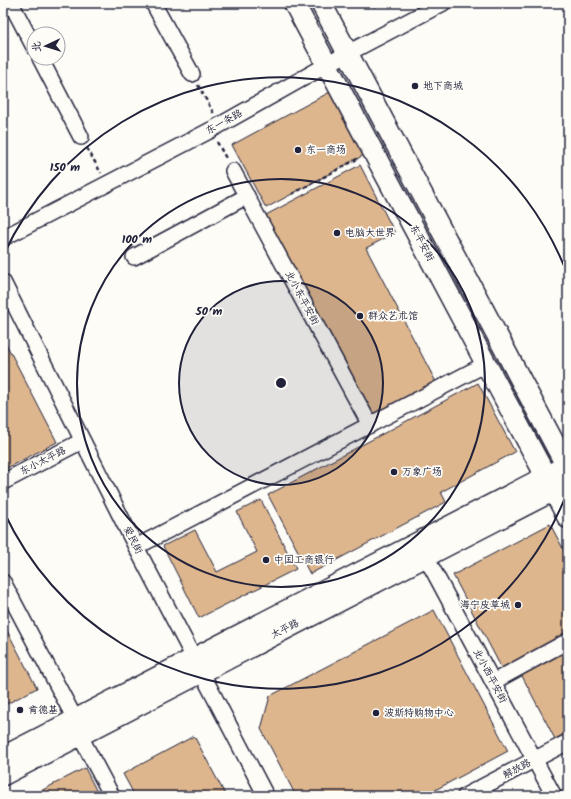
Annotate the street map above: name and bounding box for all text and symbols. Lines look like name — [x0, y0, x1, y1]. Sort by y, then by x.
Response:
north arrow — [26, 26, 66, 66]
text: 北 — [28, 41, 46, 53]
place label: 地下商城 — [423, 78, 463, 94]
marker: 地下商城 — [410, 81, 420, 91]
street label: 东一条路 — [203, 105, 245, 139]
place label: 东一商场 — [306, 142, 346, 158]
marker: 东一商场 — [293, 145, 303, 155]
text: 150 m — [50, 158, 80, 177]
street label: 东平安街 — [406, 222, 438, 264]
place label: 电脑大世界 — [345, 225, 395, 241]
marker: 电脑大世界 — [332, 228, 342, 238]
text: 100 m — [122, 230, 152, 249]
street label: 北小东平安街 — [281, 268, 323, 328]
text: 50 m — [195, 302, 223, 321]
place label: 群众艺术馆 — [368, 308, 418, 324]
marker: 群众艺术馆 — [355, 311, 365, 321]
centre of rings — [274, 376, 288, 390]
street label: 东小太平路 — [17, 443, 69, 479]
place label: 万象广场 — [402, 464, 442, 480]
marker: 万象广场 — [389, 467, 399, 477]
street label: 爱民街 — [119, 523, 147, 557]
place label: 中国工商银行 — [274, 552, 334, 568]
marker: 中国工商银行 — [261, 555, 271, 565]
place label: 海宁皮草城 — [460, 597, 510, 613]
marker: 海宁皮草城 — [513, 600, 523, 610]
street label: 太平路 — [268, 615, 302, 643]
street label: 北小西平安街 — [469, 646, 511, 706]
place label: 肯德基 — [28, 702, 58, 718]
marker: 肯德基 — [15, 705, 25, 715]
place label: 波斯特购物中心 — [384, 705, 454, 721]
marker: 波斯特购物中心 — [371, 708, 381, 718]
street label: 解放路 — [500, 755, 534, 783]

